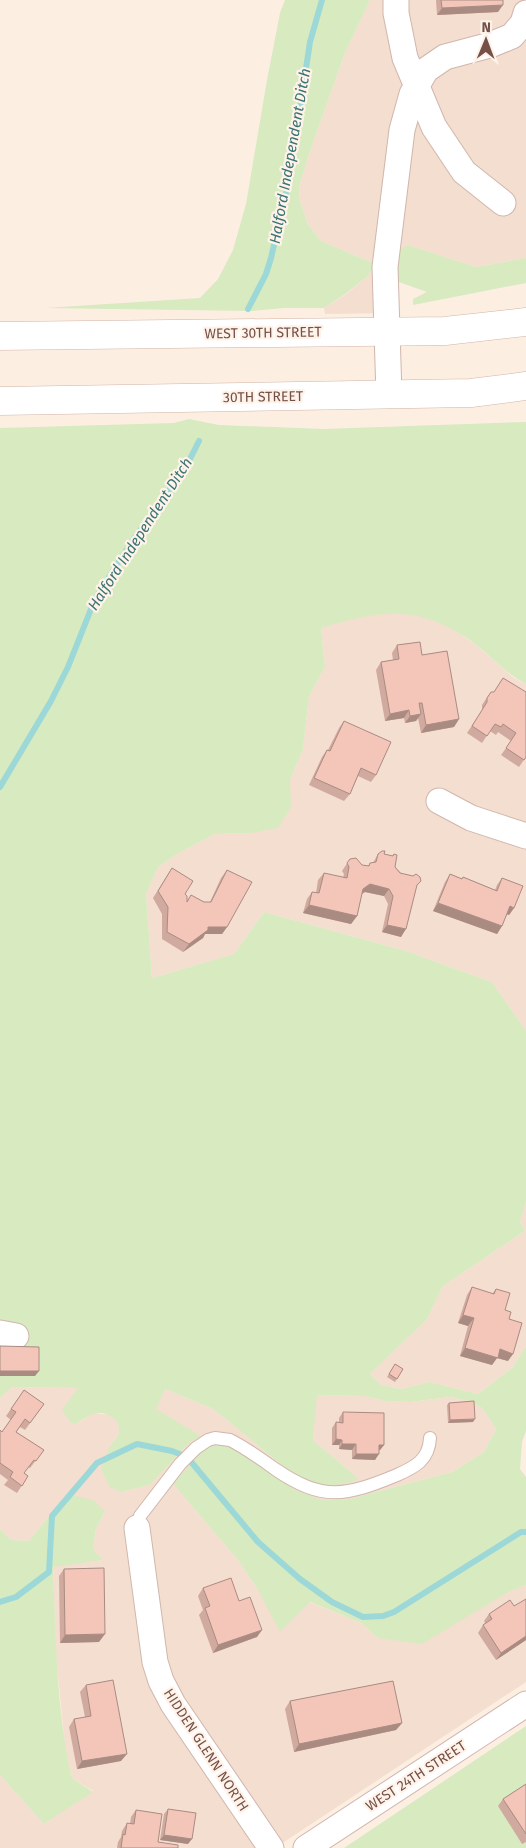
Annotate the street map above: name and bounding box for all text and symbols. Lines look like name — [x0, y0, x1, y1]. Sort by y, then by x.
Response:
north arrow — [461, 15, 511, 65]
text: N — [481, 19, 491, 36]
water label: Halford Independent Ditch — [266, 67, 314, 245]
street label: WEST 30TH STREET — [204, 323, 323, 343]
street label: 30TH STREET — [223, 388, 304, 406]
water label: Halford Independent Ditch — [84, 454, 196, 614]
street label: HIDDEN GLENN NORTH — [160, 1685, 252, 1815]
street label: WEST 24TH STREET — [363, 1737, 470, 1815]

